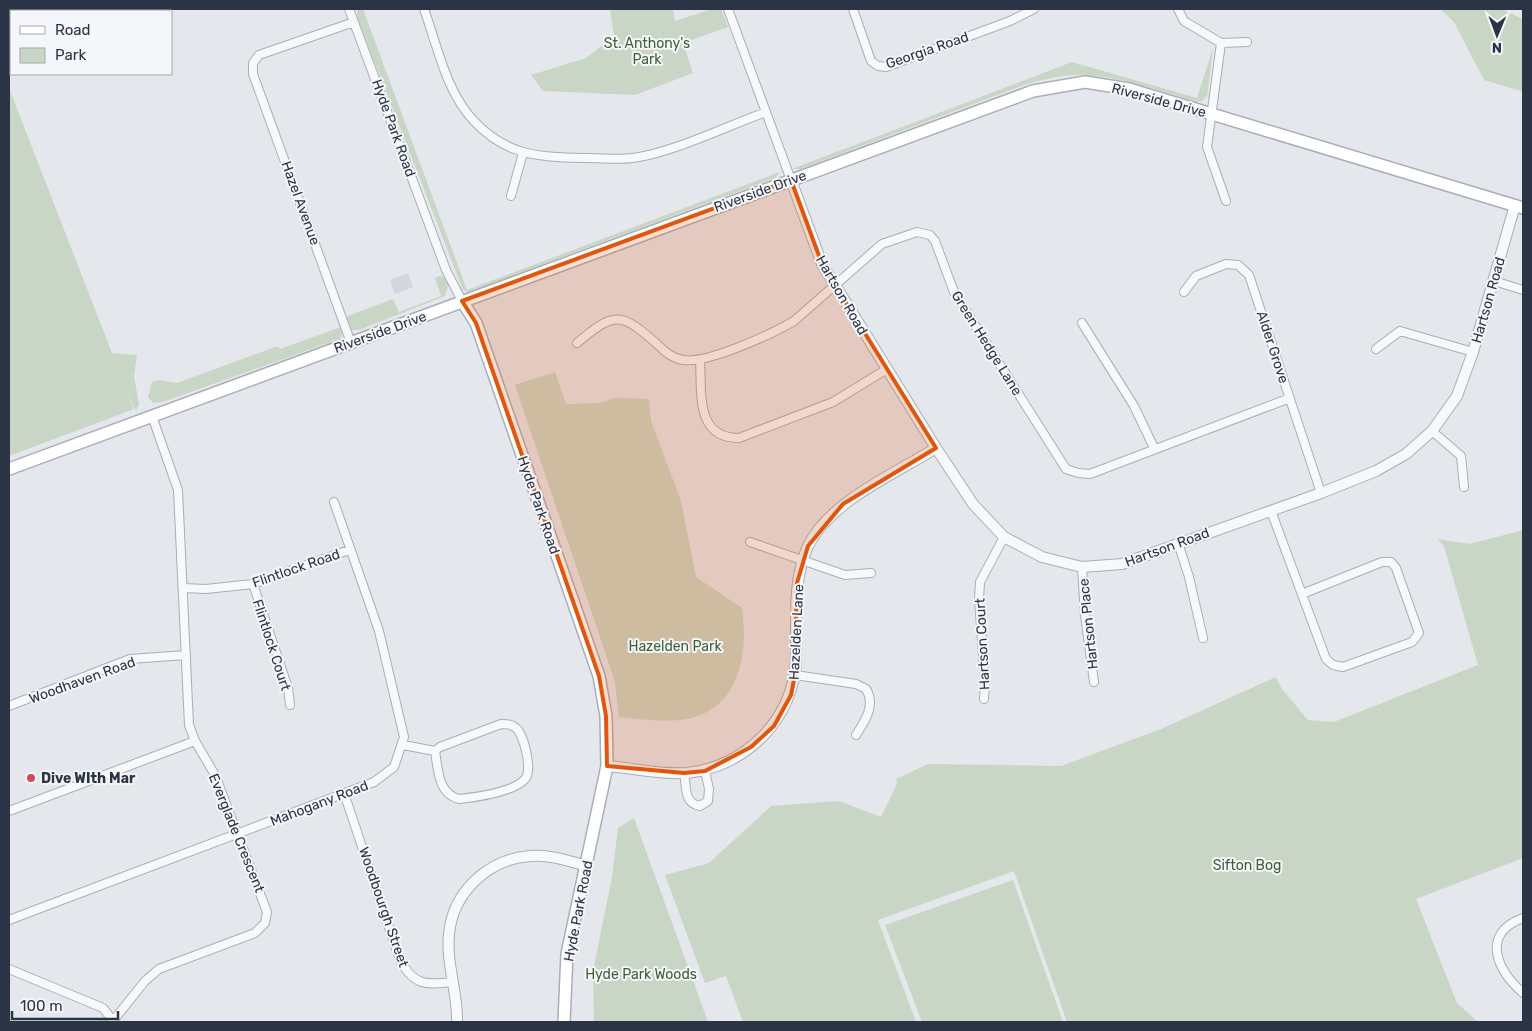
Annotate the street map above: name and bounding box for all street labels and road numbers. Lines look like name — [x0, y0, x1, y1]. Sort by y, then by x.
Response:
street label: Georgia Road — [883, 28, 971, 73]
street label: Hyde Park Road — [368, 77, 419, 179]
street label: Riverside Drive — [1110, 80, 1208, 121]
street label: Hazel Avenue — [277, 159, 324, 248]
street label: Riverside Drive — [712, 167, 809, 216]
street label: Hartson Road — [812, 253, 871, 338]
street label: Hartson Road — [1468, 255, 1509, 345]
street label: Green Hedge Lane — [948, 288, 1026, 399]
street label: Riverside Drive — [332, 308, 429, 357]
street label: Alder Grove — [1253, 309, 1292, 386]
street label: Hyde Park Road — [514, 454, 563, 556]
street label: Hartson Road — [1123, 524, 1212, 571]
street label: Flintlock Road — [250, 546, 342, 591]
street label: Hartson Place — [1075, 578, 1102, 670]
street label: Hazelden Lane — [785, 583, 808, 680]
street label: Flintlock Court — [249, 597, 294, 693]
street label: Hartson Court — [972, 597, 993, 690]
street label: Woodhaven Road — [27, 653, 138, 708]
street label: Everglade Crescent — [205, 771, 268, 896]
street label: Mahogany Road — [268, 777, 371, 830]
street label: Woodbourgh Street — [355, 845, 412, 970]
street label: Hyde Park Road — [560, 859, 597, 963]

